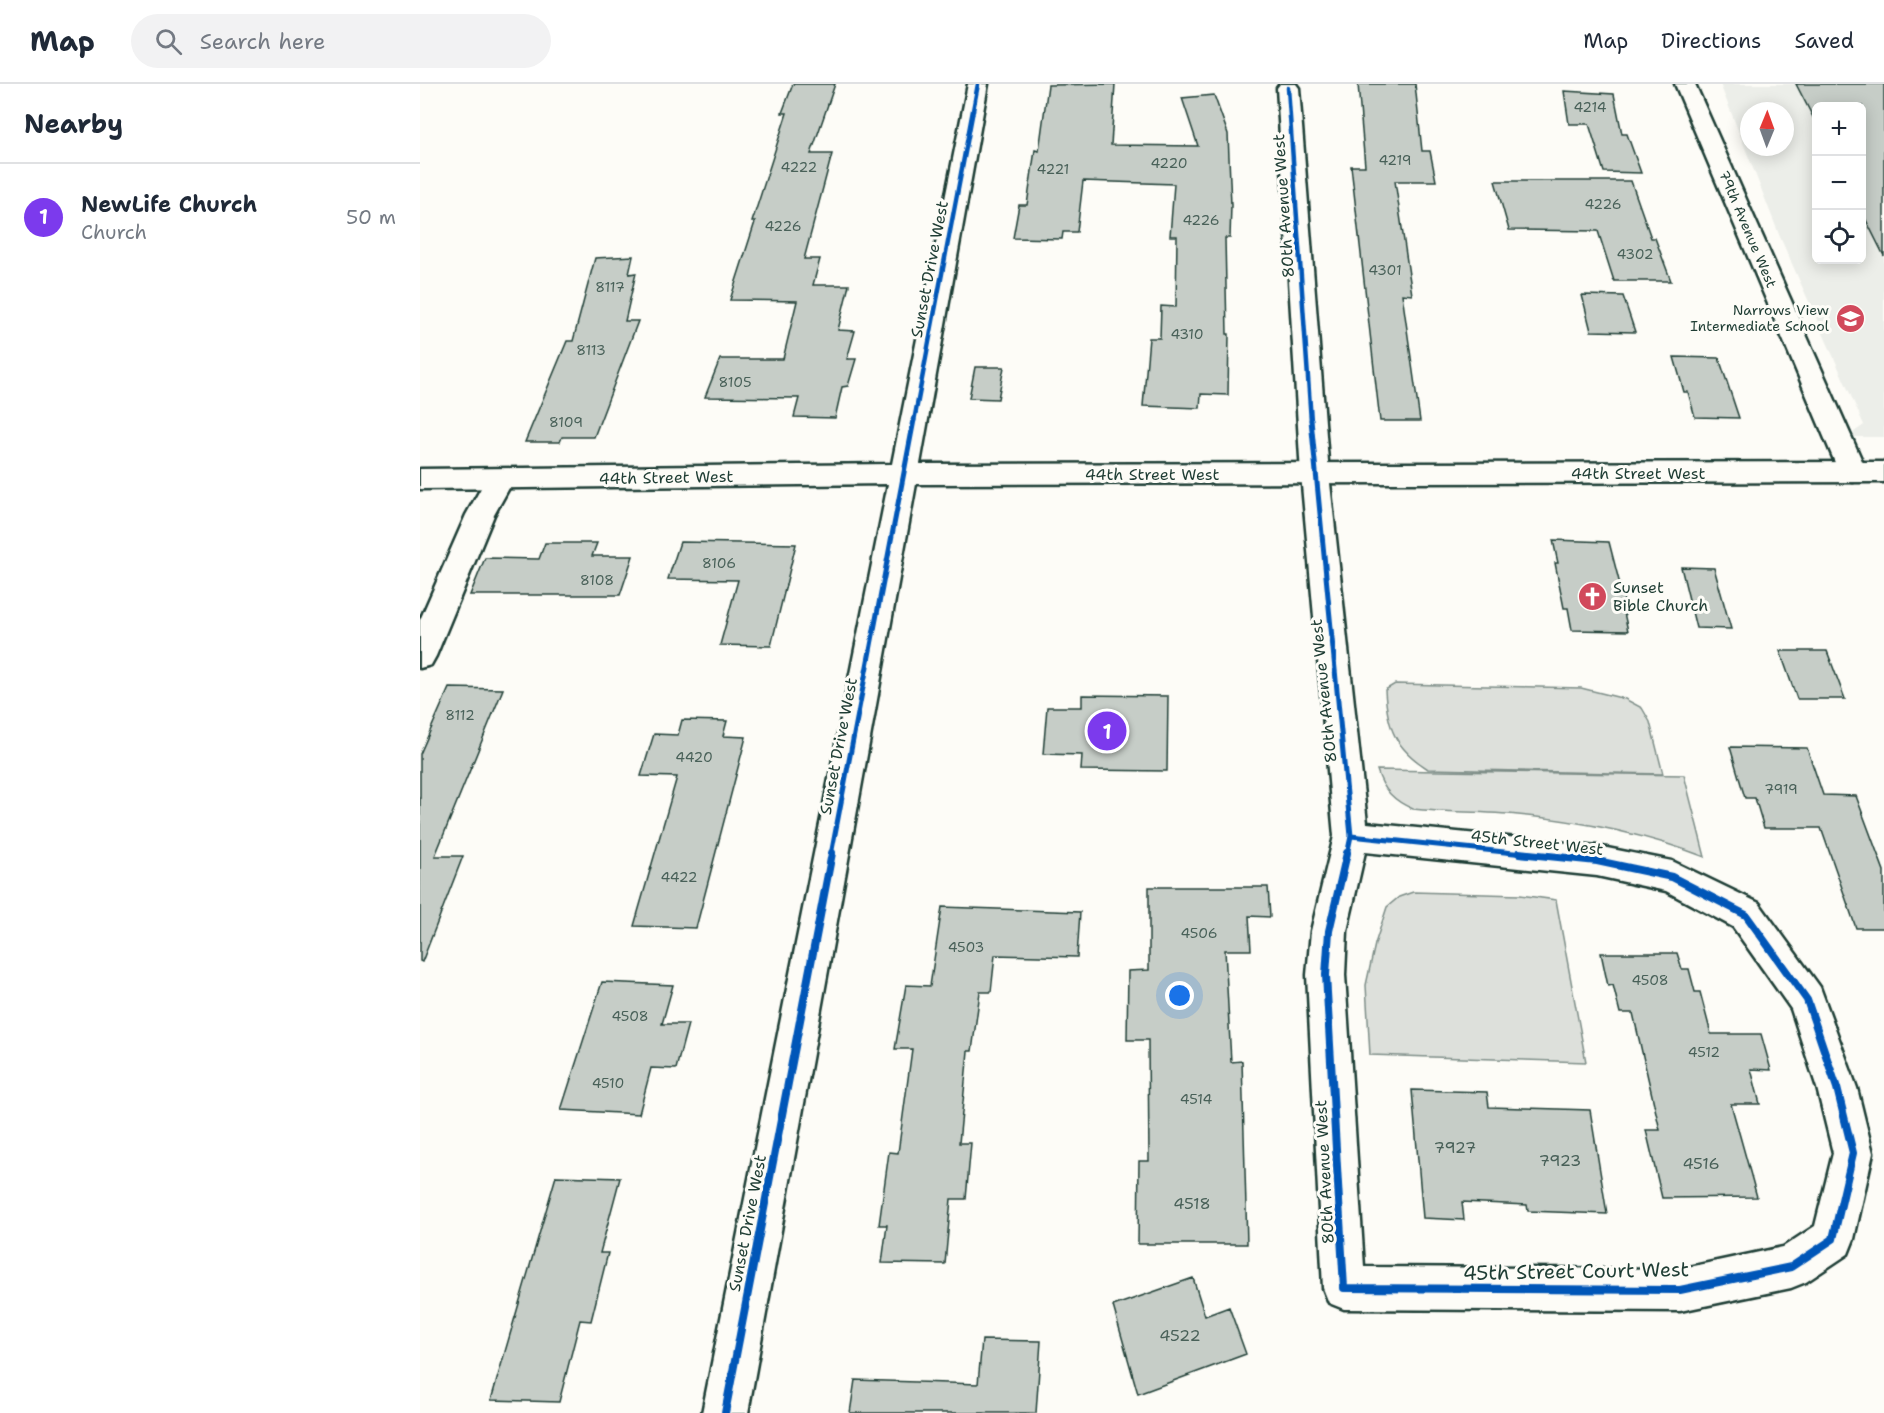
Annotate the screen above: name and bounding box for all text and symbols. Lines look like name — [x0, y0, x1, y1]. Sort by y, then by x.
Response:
search box — [131, 14, 551, 68]
text: Map — [30, 22, 95, 60]
icon: search — [152, 25, 185, 58]
text: Search here — [200, 27, 325, 56]
text: Map — [1583, 27, 1628, 55]
text: Directions — [1661, 27, 1761, 55]
text: Saved — [1794, 27, 1854, 55]
house number: 4214 — [1574, 98, 1607, 116]
north arrow — [1740, 102, 1794, 156]
map controls — [1812, 102, 1866, 264]
button: + — [1812, 102, 1866, 156]
text: Nearby — [24, 106, 123, 141]
street label: 80th Avenue West — [1268, 133, 1299, 279]
house number: 4219 — [1378, 151, 1412, 169]
house number: 4220 — [1150, 154, 1188, 172]
button: − — [1812, 156, 1866, 210]
house number: 4222 — [781, 158, 817, 176]
house number: 4221 — [1037, 160, 1069, 178]
street label: 79th Avenue West — [1715, 168, 1781, 290]
text: NewLife Church — [81, 190, 257, 219]
house number: 4226 — [1585, 195, 1621, 213]
street label: Sunset Drive West — [906, 199, 953, 339]
text: 1 — [39, 204, 48, 230]
text: 50 m — [346, 204, 396, 230]
button: locate — [1812, 210, 1866, 264]
house number: 4226 — [1183, 211, 1219, 229]
house number: 4226 — [765, 217, 801, 235]
text: Church — [81, 219, 147, 245]
house number: 4302 — [1616, 245, 1654, 263]
house number: 4301 — [1368, 261, 1402, 279]
house number: 8117 — [595, 278, 625, 296]
place label: Narrows View Intermediate School — [1690, 301, 1830, 335]
school or university icon: Narrows View Intermediate School — [1834, 302, 1866, 334]
house number: 4310 — [1170, 325, 1204, 343]
house number: 8113 — [576, 341, 606, 359]
house number: 8105 — [719, 373, 751, 391]
house number: 8109 — [549, 413, 583, 431]
street label: 44th Street West — [1571, 463, 1705, 484]
street label: 44th Street West — [1085, 464, 1219, 485]
street label: 44th Street West — [598, 466, 734, 489]
house number: 8106 — [702, 554, 736, 572]
house number: 8108 — [580, 571, 614, 589]
place label: Sunset Bible Church — [1613, 577, 1708, 616]
church icon: Sunset Bible Church — [1576, 580, 1608, 612]
street label: 80th Avenue West — [1306, 618, 1341, 764]
street label: Sunset Drive West — [815, 676, 862, 816]
house number: 8112 — [445, 706, 475, 724]
pin: 1 — [1088, 708, 1126, 754]
house number: 4420 — [675, 748, 713, 766]
house number: 7919 — [1764, 780, 1798, 798]
street label: 45th Street West — [1470, 825, 1604, 860]
house number: 4422 — [660, 868, 698, 886]
house number: 4506 — [1180, 924, 1218, 942]
house number: 4503 — [948, 938, 984, 956]
house number: 4508 — [1631, 971, 1669, 989]
your location — [1165, 981, 1194, 1010]
house number: 4508 — [611, 1007, 649, 1025]
house number: 4512 — [1688, 1043, 1720, 1061]
house number: 4510 — [592, 1074, 624, 1092]
house number: 4514 — [1180, 1090, 1212, 1108]
street label: 80th Avenue West — [1310, 1099, 1339, 1245]
house number: 7927 — [1434, 1137, 1476, 1158]
house number: 7923 — [1539, 1150, 1581, 1171]
street label: Sunset Drive West — [724, 1153, 771, 1293]
house number: 4516 — [1682, 1153, 1720, 1174]
house number: 4518 — [1173, 1193, 1211, 1214]
street label: 45th Street Court West — [1463, 1256, 1689, 1286]
house number: 4522 — [1159, 1325, 1201, 1346]

